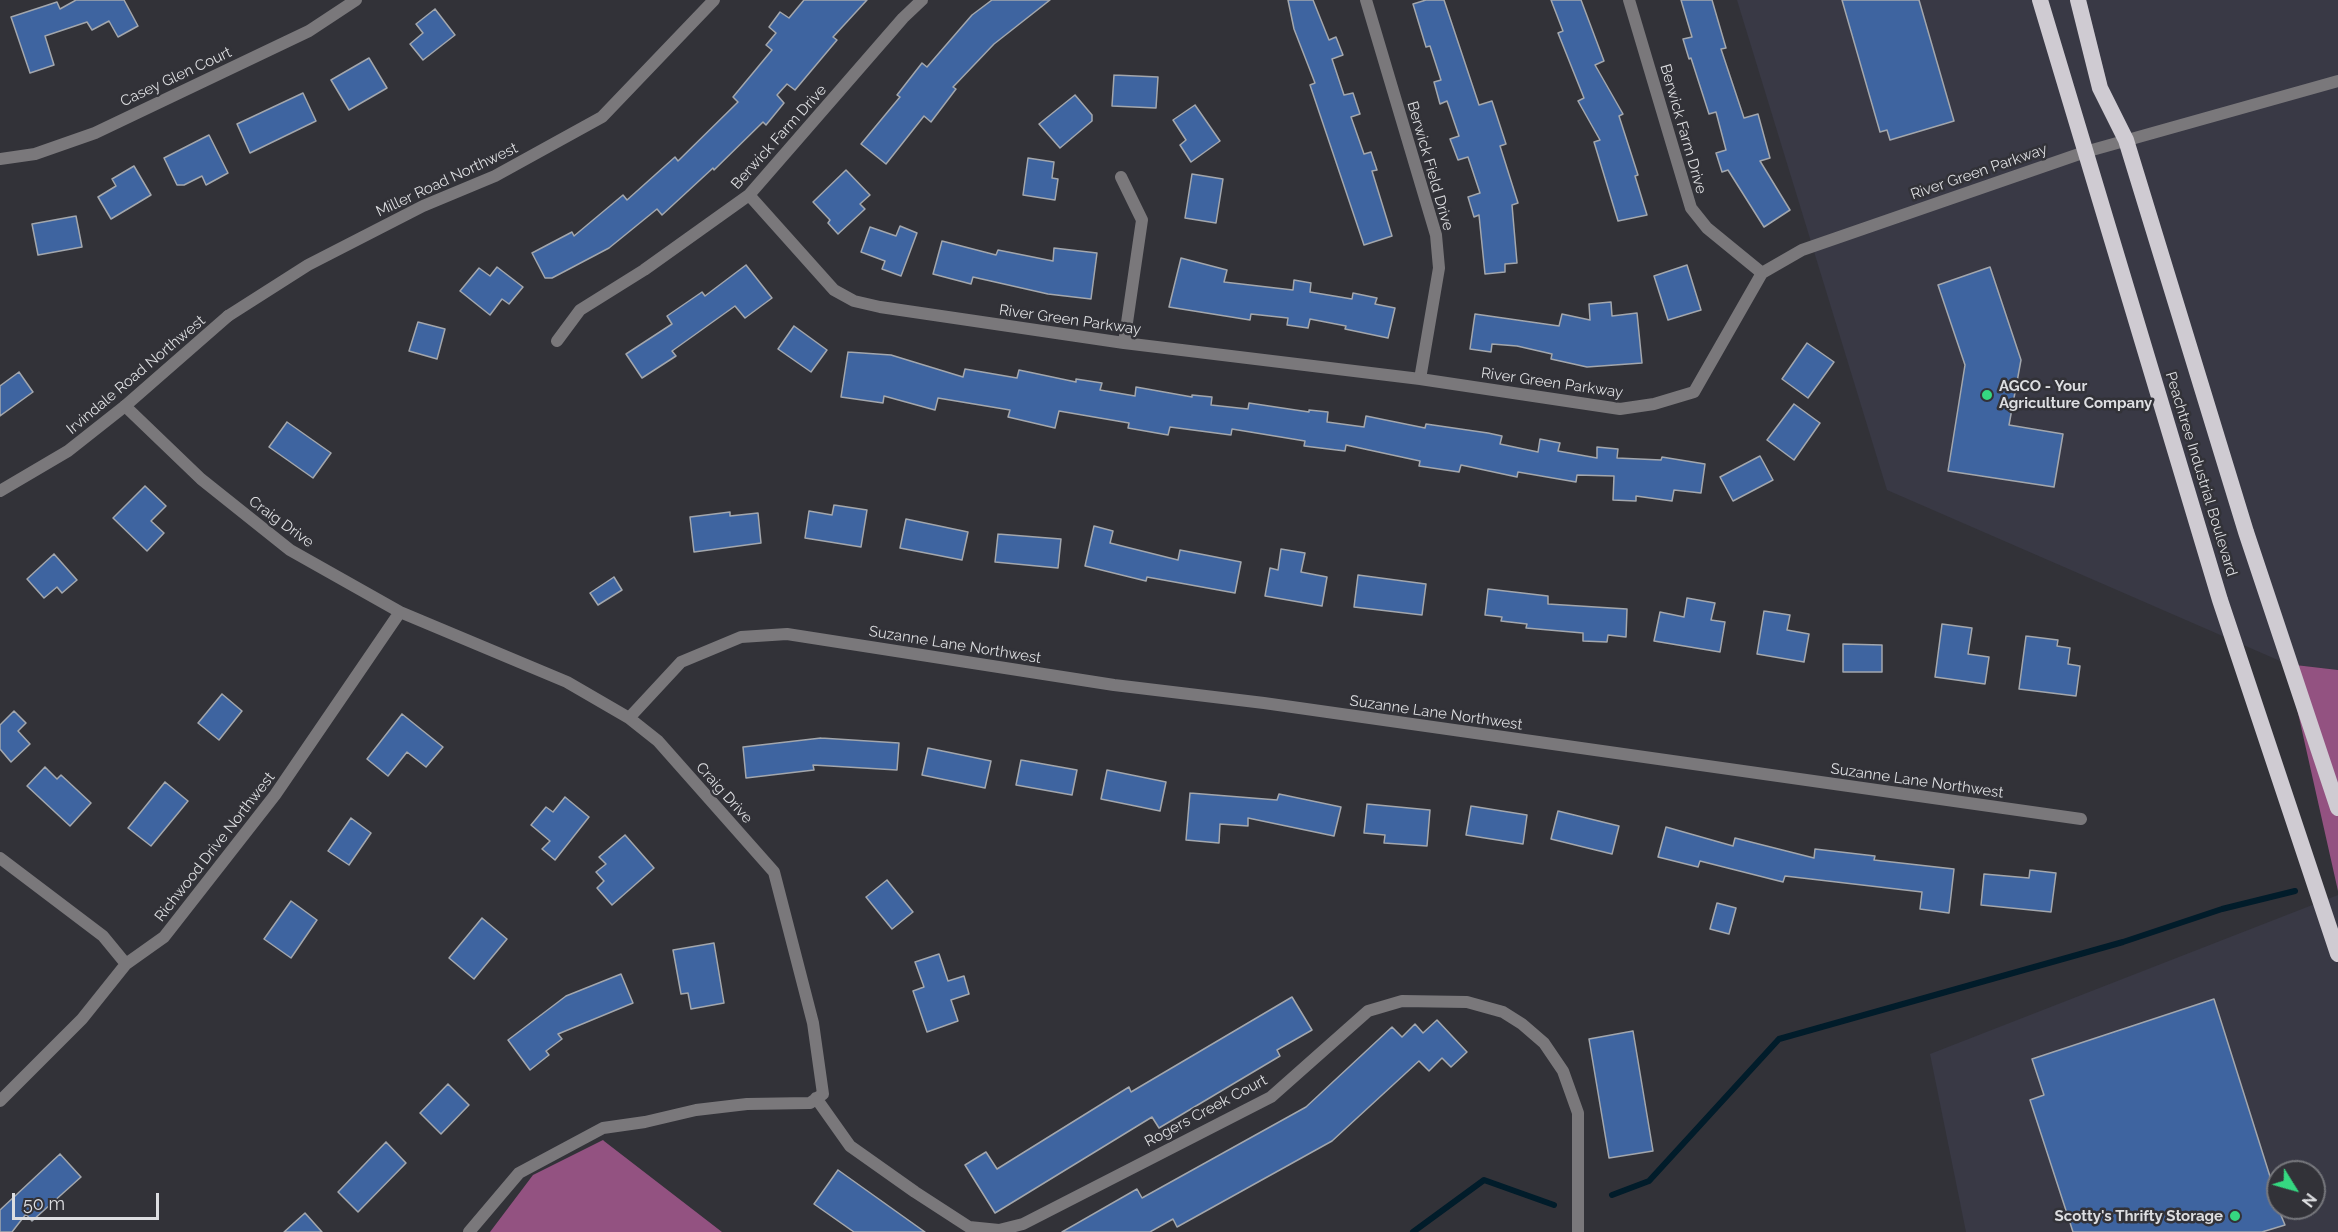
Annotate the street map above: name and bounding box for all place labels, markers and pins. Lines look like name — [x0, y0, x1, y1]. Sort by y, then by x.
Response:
place label: AGCO - Your Agriculture Company — [1999, 377, 2152, 412]
marker: AGCO - Your Agriculture Company — [1980, 388, 1994, 402]
place label: Scotty's Thrifty Storage — [2055, 1207, 2223, 1225]
marker: Scotty's Thrifty Storage — [2228, 1209, 2242, 1223]

